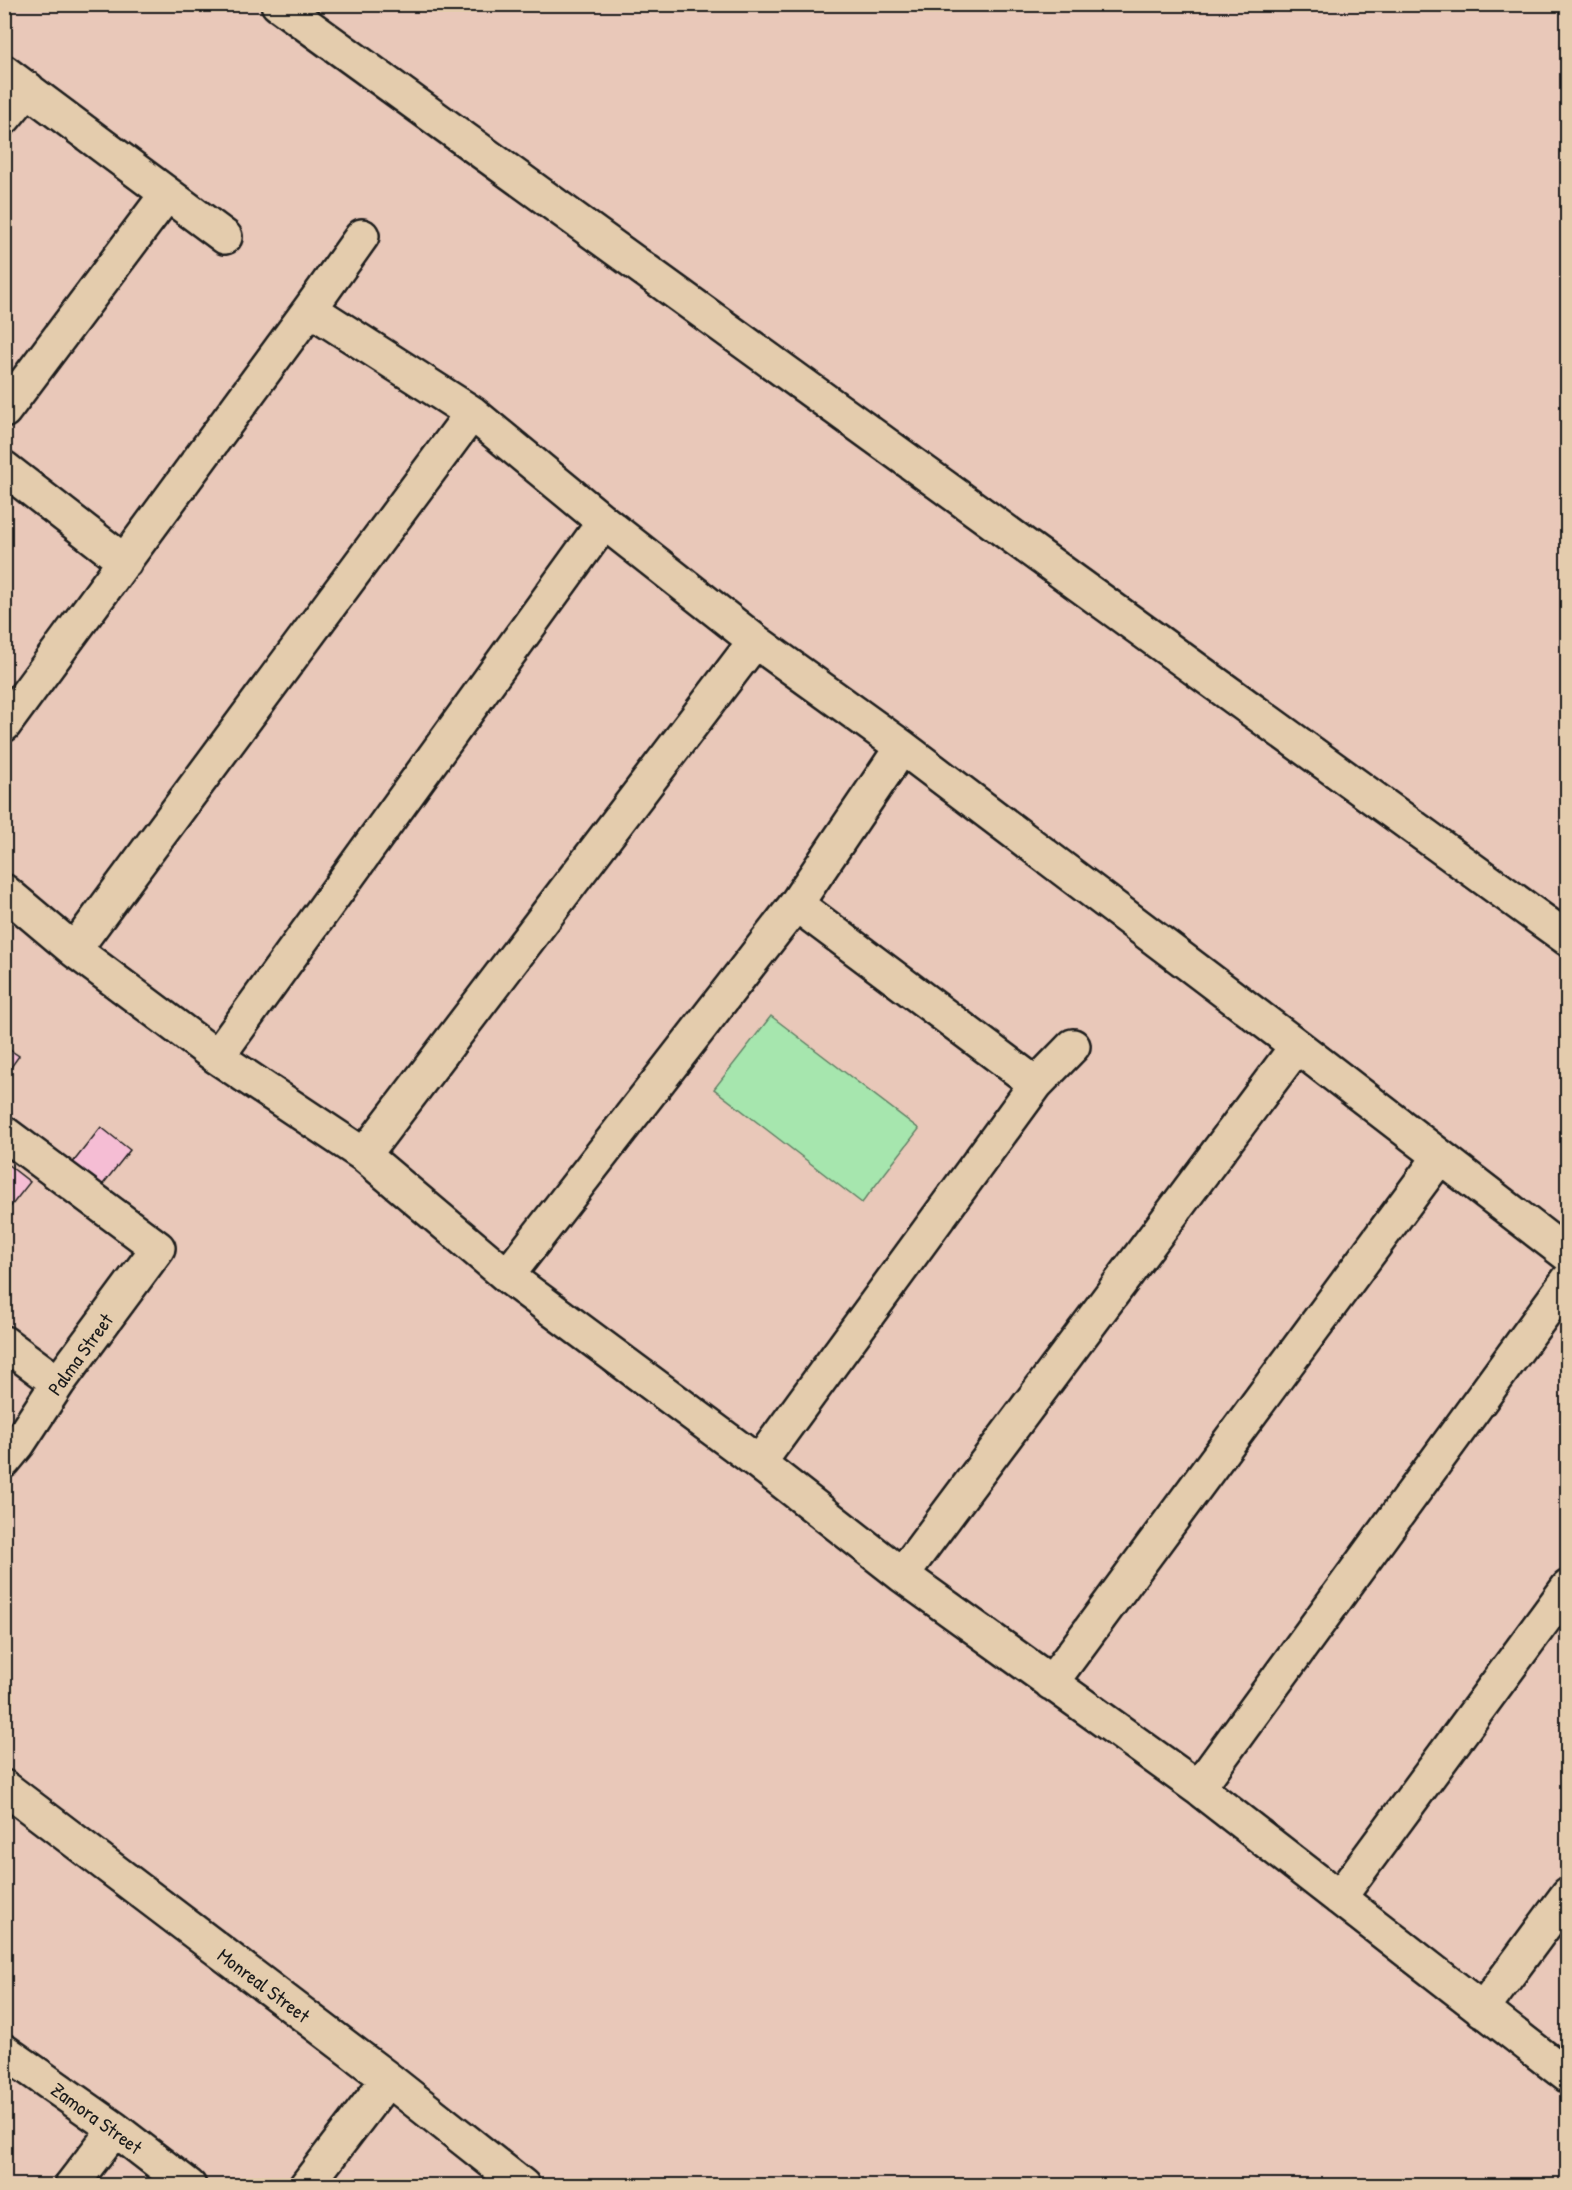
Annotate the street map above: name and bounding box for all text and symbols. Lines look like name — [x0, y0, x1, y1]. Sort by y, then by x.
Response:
street label: Palma Street — [41, 1307, 120, 1401]
street label: Monreal Street — [212, 1941, 317, 2029]
street label: Zamora Street — [46, 2076, 149, 2161]

